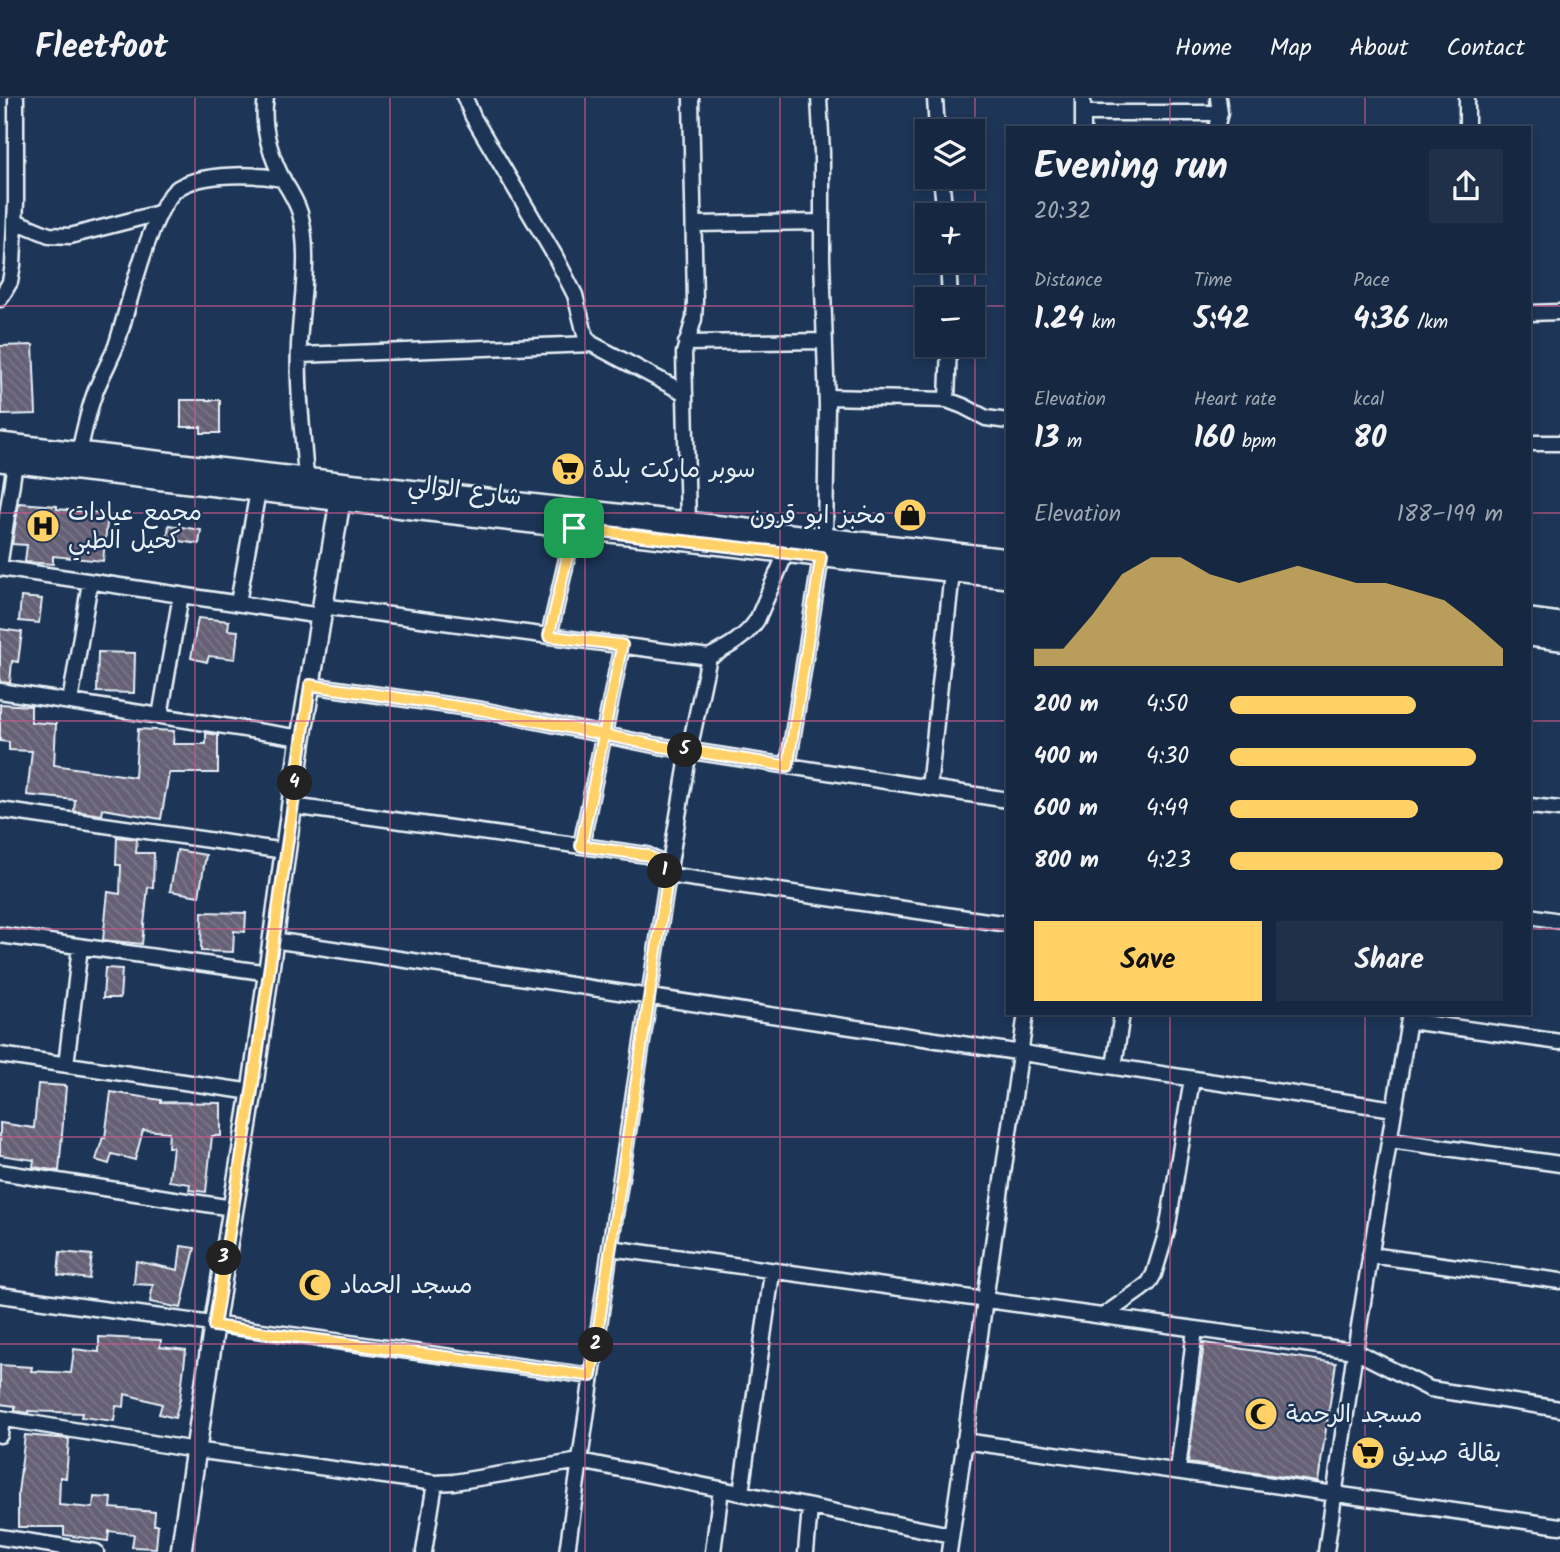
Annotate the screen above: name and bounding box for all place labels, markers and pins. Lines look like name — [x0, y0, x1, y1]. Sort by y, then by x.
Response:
supermarket icon: سوبر ماركت بلدة — [549, 450, 587, 488]
place label: سوبر ماركت بلدة — [592, 451, 756, 490]
place label: مجمع عيادات كحيل الطبي — [68, 494, 202, 561]
shop icon: مخبز ابو قرون — [891, 496, 929, 534]
place label: مخبز ابو قرون — [750, 497, 886, 536]
pin — [544, 498, 604, 558]
hospital icon: مجمع عيادات كحيل الطبي — [24, 507, 62, 545]
pin: 5 — [668, 732, 702, 768]
pin: 4 — [278, 766, 312, 800]
pin: 1 — [648, 854, 682, 888]
pin: 3 — [206, 1240, 242, 1276]
mosque icon: مسجد الحماد — [296, 1266, 334, 1304]
place label: مسجد الحماد — [340, 1267, 472, 1306]
pin: 2 — [578, 1328, 614, 1362]
mosque icon: مسجد الرحمة — [1242, 1395, 1280, 1433]
place label: مسجد الرحمة — [1286, 1396, 1423, 1435]
supermarket icon: بقالة صديق — [1349, 1434, 1387, 1472]
place label: بقالة صديق — [1392, 1435, 1501, 1474]

